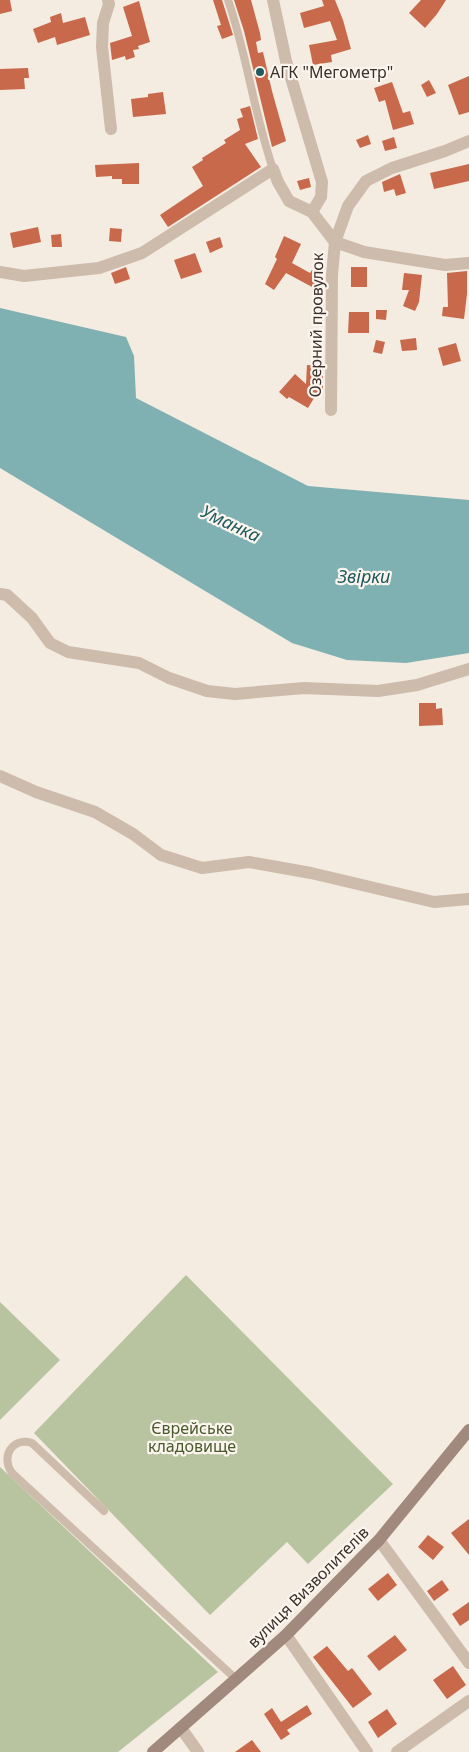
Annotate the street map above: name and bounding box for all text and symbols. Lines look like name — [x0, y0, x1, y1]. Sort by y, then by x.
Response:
place label: АГК "Мегометр" — [270, 61, 393, 83]
marker: АГК "Мегометр" — [254, 66, 266, 78]
street label: Озерний провулок — [304, 252, 328, 398]
water label: Уманка — [198, 499, 264, 547]
water label: Звірки — [337, 564, 390, 588]
park label: Єврейське кладовище — [148, 1417, 236, 1457]
street label: вулиця Визволителів — [242, 1521, 374, 1653]

